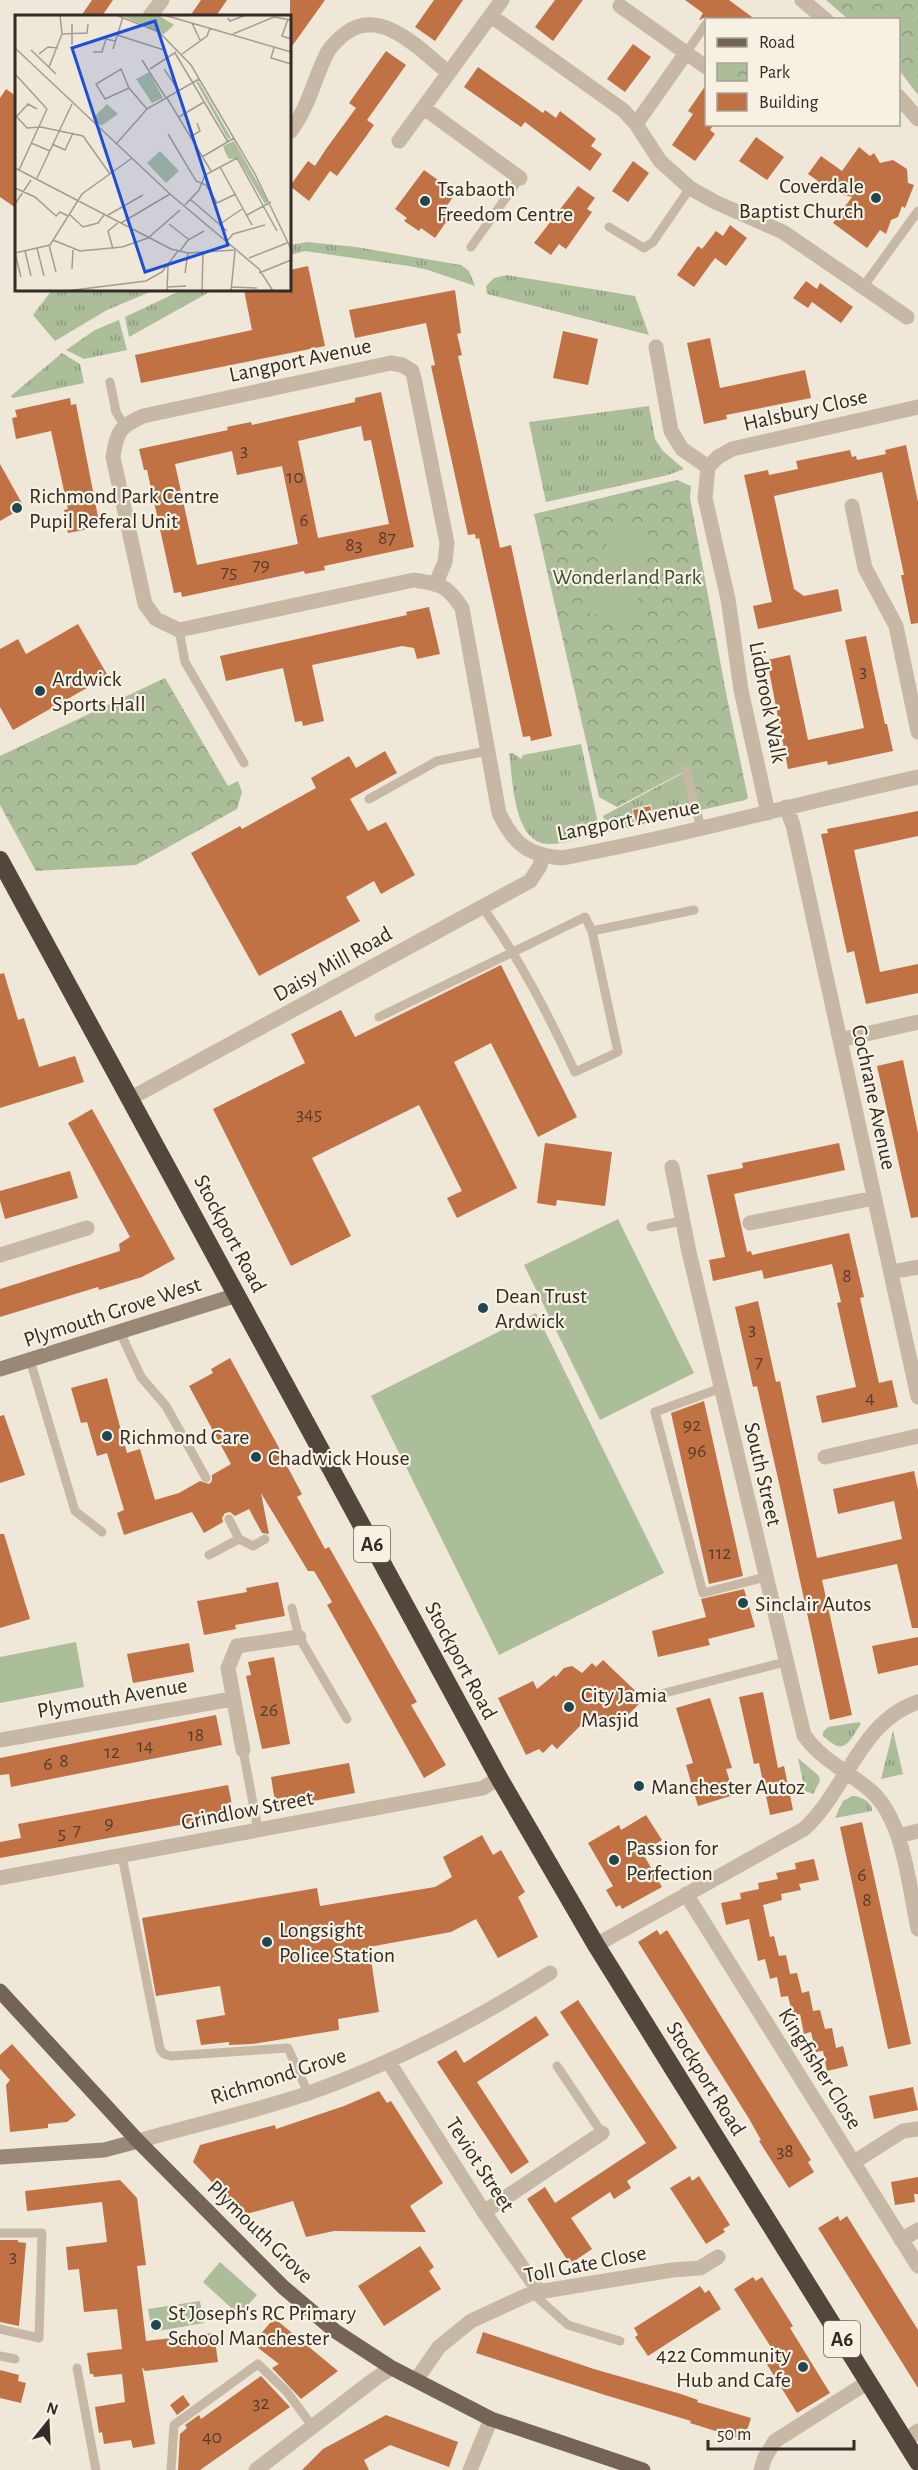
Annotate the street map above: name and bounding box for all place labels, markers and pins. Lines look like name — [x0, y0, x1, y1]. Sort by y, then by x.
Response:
place label: Coverdale Baptist Church — [739, 175, 864, 222]
place label: Tsabaoth Freedom Centre — [437, 178, 573, 225]
marker: Coverdale Baptist Church — [869, 191, 883, 205]
marker: Tsabaoth Freedom Centre — [418, 194, 432, 208]
place label: Richmond Park Centre Pupil Referal Unit — [29, 485, 219, 532]
marker: Richmond Park Centre Pupil Referal Unit — [10, 501, 24, 515]
place label: Ardwick Sports Hall — [52, 668, 146, 715]
marker: Ardwick Sports Hall — [33, 684, 47, 698]
place label: Dean Trust Ardwick — [495, 1285, 587, 1332]
marker: Dean Trust Ardwick — [476, 1301, 490, 1315]
place label: Richmond Care — [119, 1426, 249, 1448]
marker: Richmond Care — [100, 1429, 114, 1443]
place label: Chadwick House — [268, 1447, 410, 1469]
marker: Chadwick House — [249, 1450, 263, 1464]
place label: Sinclair Autos — [755, 1593, 871, 1615]
marker: Sinclair Autos — [736, 1596, 750, 1610]
place label: City Jamia Masjid — [581, 1684, 667, 1731]
marker: City Jamia Masjid — [562, 1700, 576, 1714]
place label: Manchester Autoz — [651, 1776, 805, 1798]
marker: Manchester Autoz — [632, 1779, 646, 1793]
place label: Passion for Perfection — [626, 1837, 718, 1884]
marker: Passion for Perfection — [607, 1853, 621, 1867]
place label: Longsight Police Station — [279, 1919, 395, 1966]
marker: Longsight Police Station — [260, 1935, 274, 1949]
place label: St Joseph's RC Primary School Manchester — [168, 2302, 357, 2349]
marker: St Joseph's RC Primary School Manchester — [149, 2318, 163, 2332]
place label: 422 Community Hub and Cafe — [656, 2344, 792, 2391]
marker: 422 Community Hub and Cafe — [796, 2360, 810, 2374]

